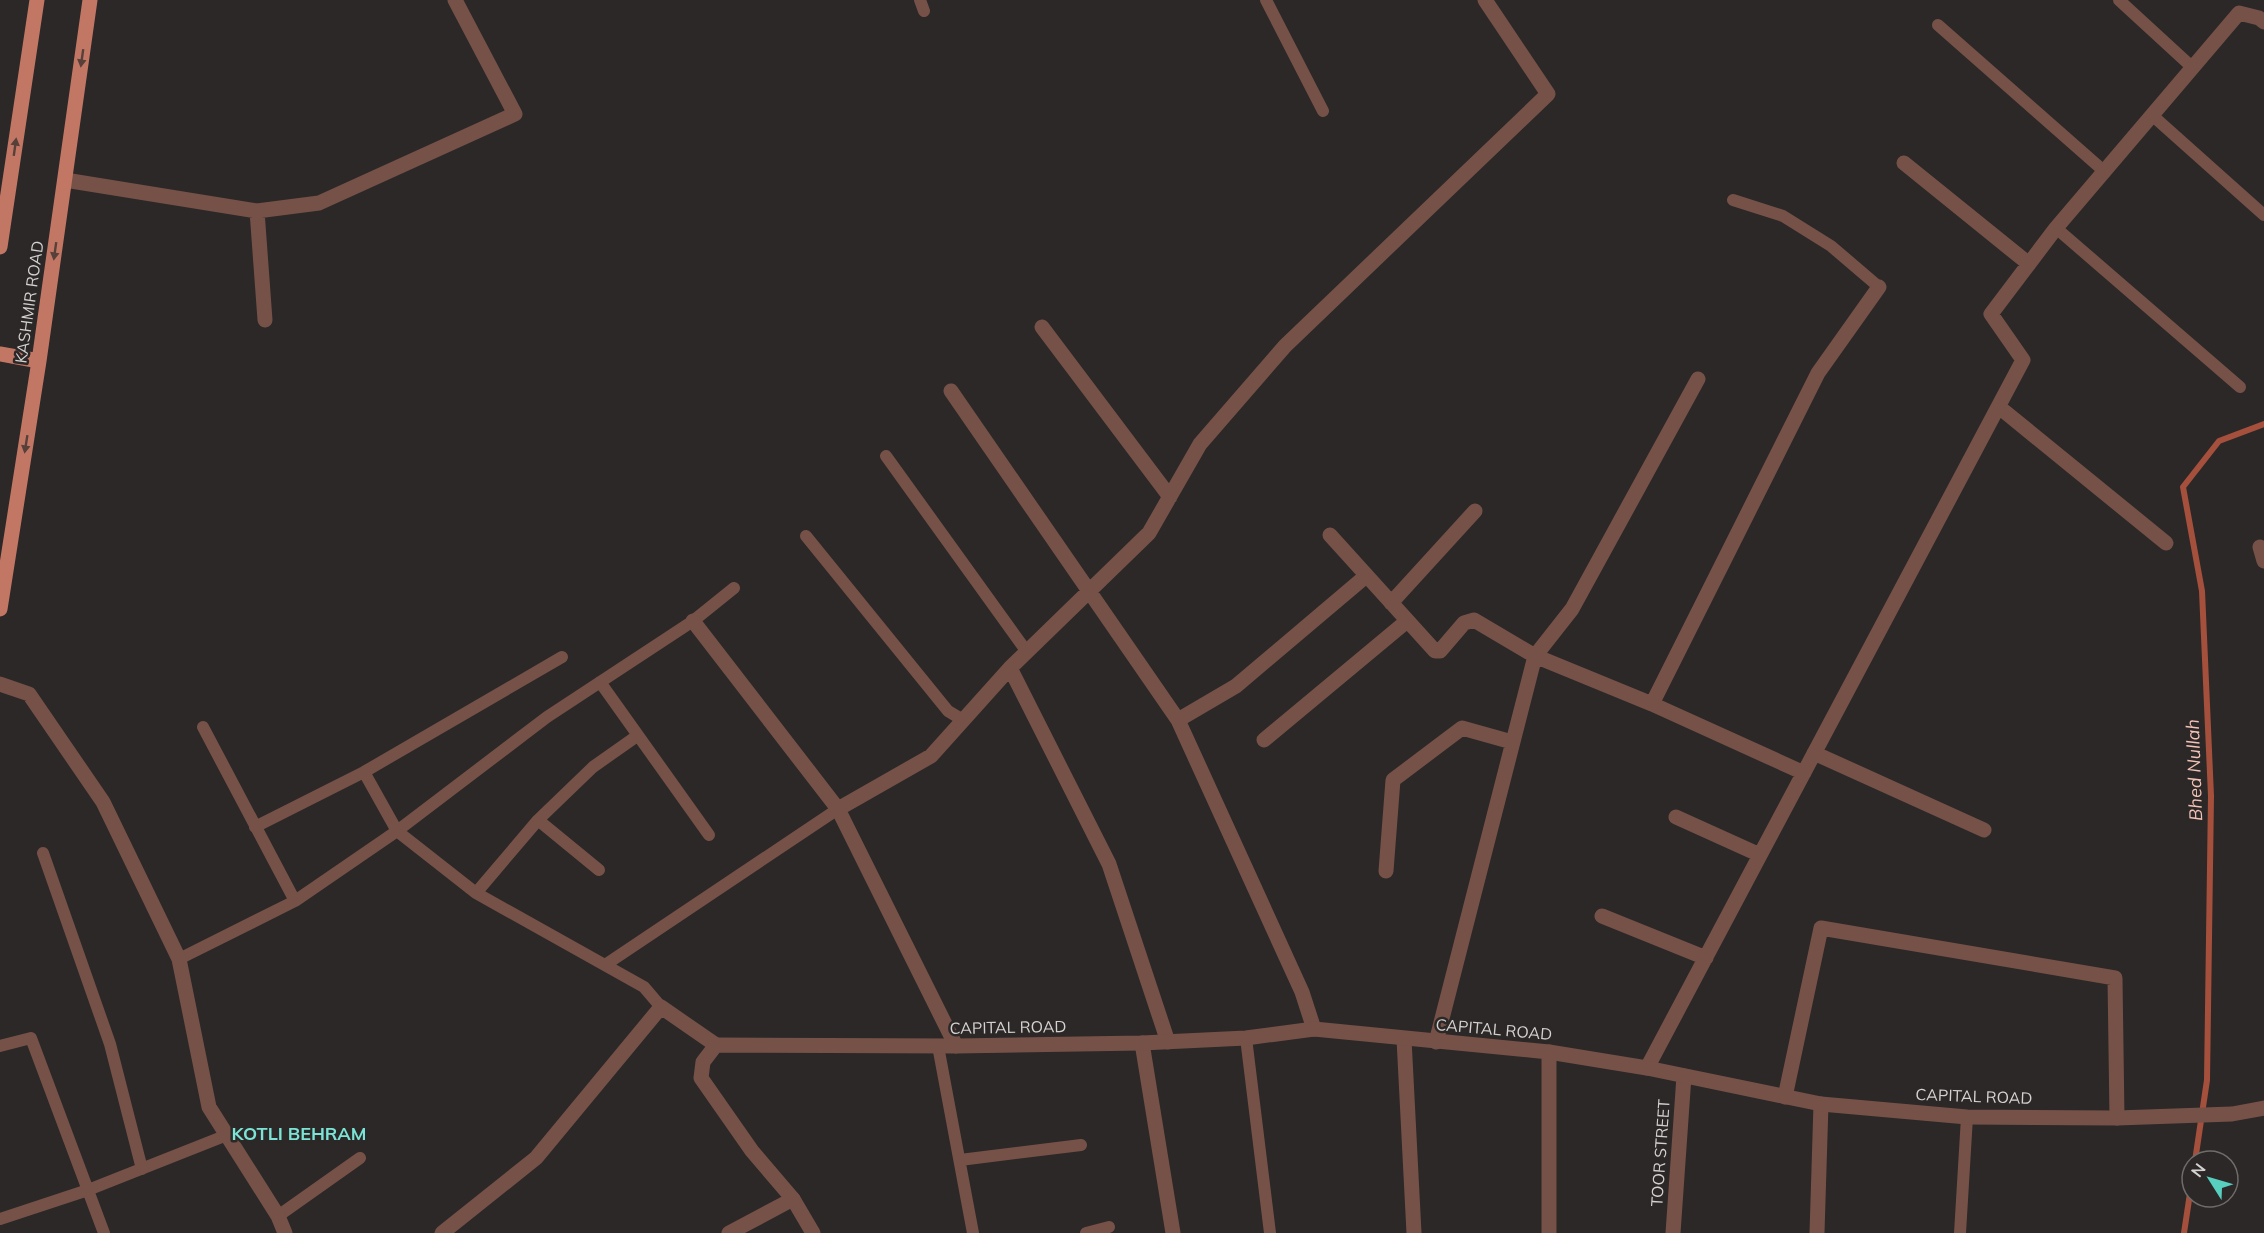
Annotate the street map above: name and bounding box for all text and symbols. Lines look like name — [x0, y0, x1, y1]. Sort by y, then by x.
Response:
one-way arrow — [77, 49, 86, 68]
one-way arrow — [10, 138, 19, 157]
street label: KASHMIR ROAD — [10, 239, 48, 365]
one-way arrow — [50, 242, 59, 261]
one-way arrow — [21, 435, 30, 454]
water label: Bhed Nullah — [2181, 719, 2207, 821]
street label: CAPITAL ROAD — [1435, 1014, 1553, 1044]
street label: CAPITAL ROAD — [949, 1016, 1067, 1038]
street label: CAPITAL ROAD — [1915, 1084, 2033, 1108]
street label: TOOR STREET — [1646, 1098, 1674, 1207]
district label: KOTLI BEHRAM — [232, 1122, 366, 1145]
north arrow — [2180, 1149, 2240, 1209]
text: N — [2186, 1159, 2210, 1181]

